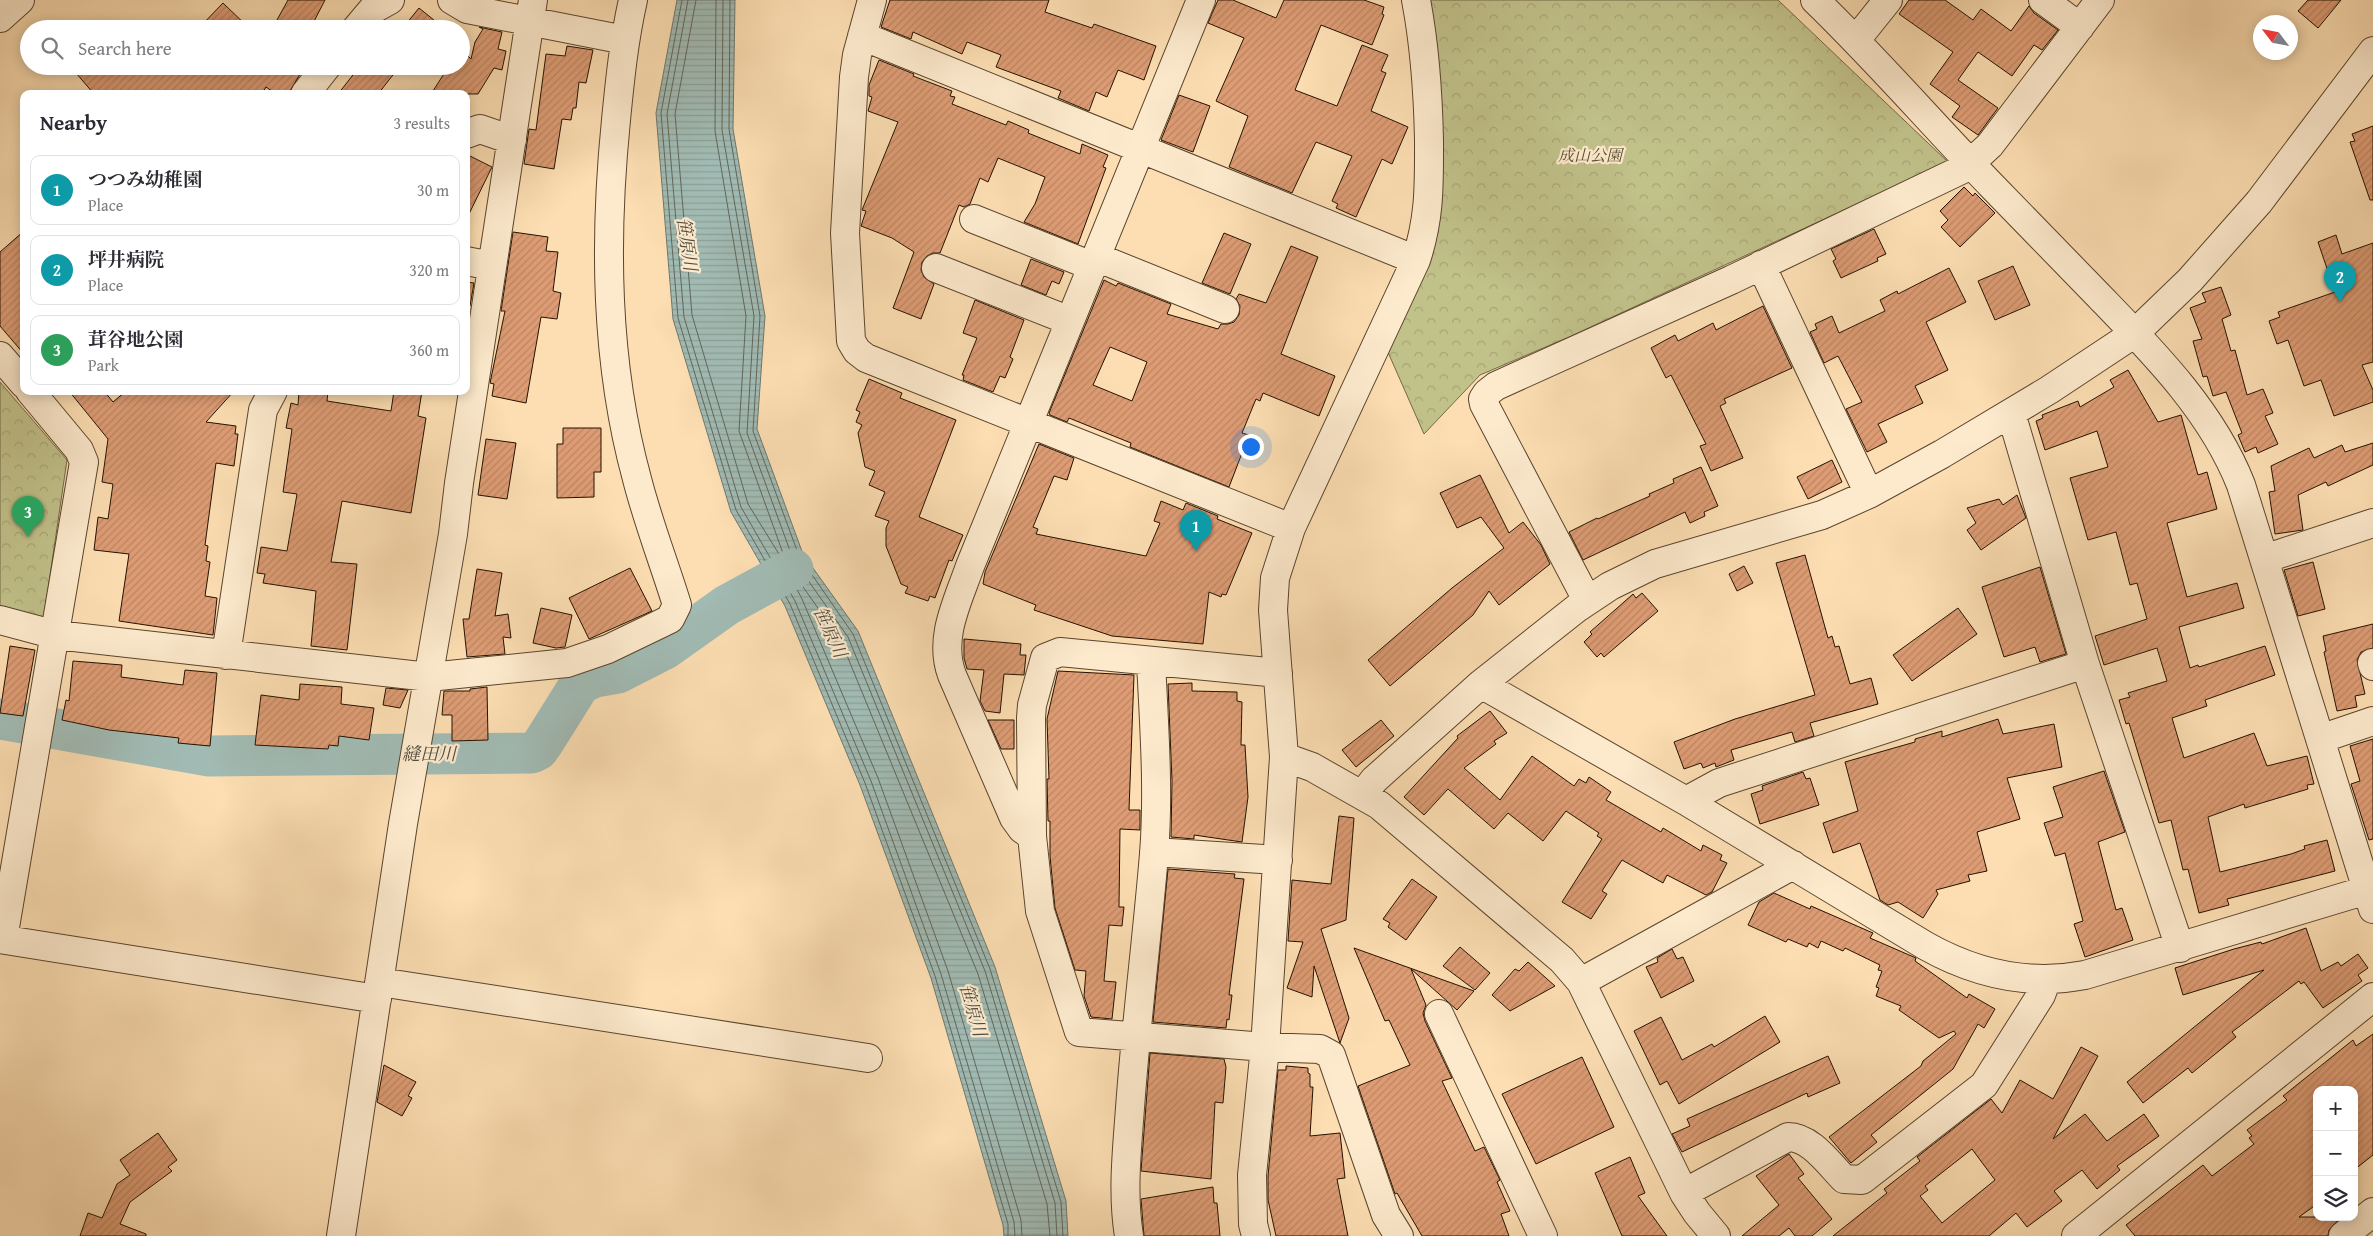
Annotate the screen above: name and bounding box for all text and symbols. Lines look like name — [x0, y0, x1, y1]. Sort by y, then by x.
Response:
north arrow — [2253, 15, 2298, 60]
search box — [20, 20, 470, 75]
icon: search — [38, 34, 66, 62]
text: Search here — [78, 34, 172, 62]
text: Nearby — [40, 107, 107, 138]
text: 3 results — [393, 111, 450, 135]
park label: 成山公園 — [1558, 143, 1625, 167]
text: つつみ幼稚園 — [88, 165, 202, 193]
text: 1 — [53, 178, 61, 202]
text: 30 m — [417, 178, 449, 202]
text: Place — [88, 193, 123, 217]
water label: 笹原川 — [670, 215, 705, 275]
text: 坪井病院 — [88, 245, 164, 273]
text: 2 — [53, 258, 61, 282]
text: 320 m — [409, 258, 449, 282]
pin: 2 — [2324, 261, 2356, 302]
text: Place — [88, 273, 123, 297]
text: 茸谷地公園 — [88, 325, 183, 353]
text: 3 — [53, 338, 61, 362]
text: 360 m — [409, 338, 449, 362]
text: Park — [88, 353, 119, 377]
your location — [1238, 434, 1264, 460]
pin: 3 — [12, 496, 44, 537]
pin: 1 — [1180, 510, 1212, 551]
water label: 笹原川 — [807, 602, 855, 664]
water label: 縫田川 — [402, 740, 458, 767]
water label: 笹原川 — [953, 980, 994, 1041]
map controls — [2313, 1086, 2358, 1221]
button: + — [2313, 1086, 2358, 1131]
button: − — [2313, 1131, 2358, 1176]
button: layers — [2313, 1176, 2358, 1221]

